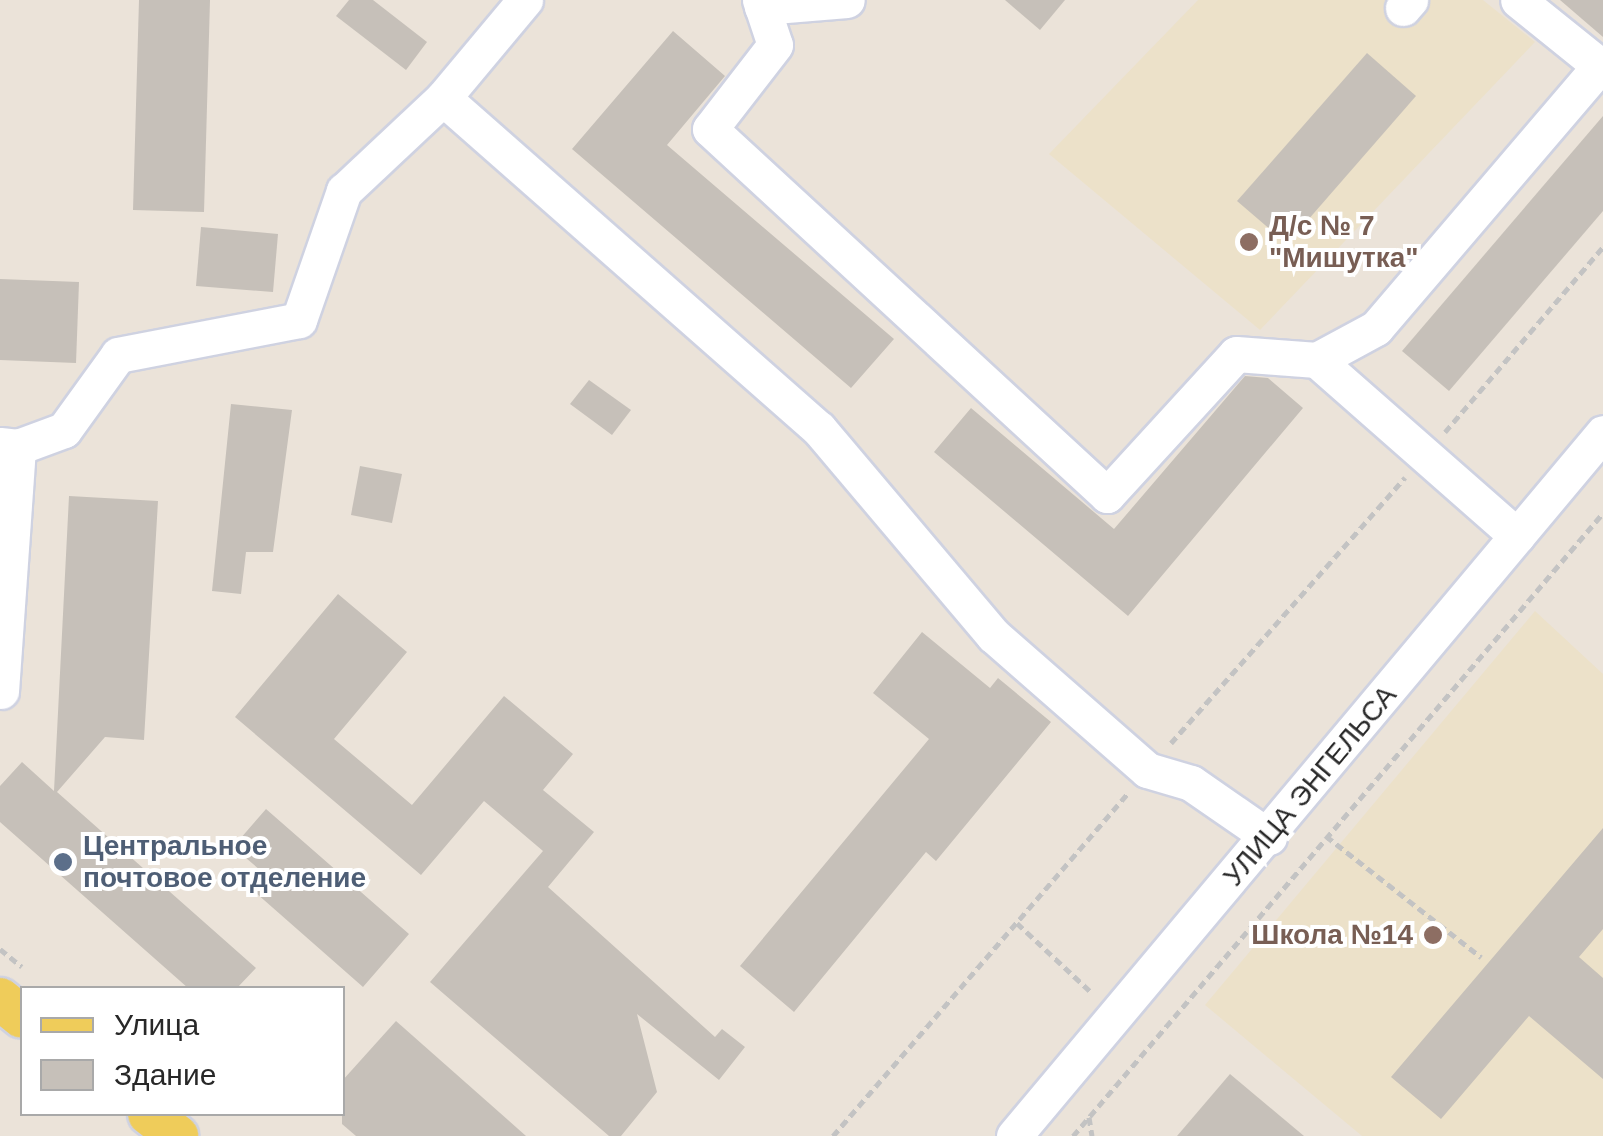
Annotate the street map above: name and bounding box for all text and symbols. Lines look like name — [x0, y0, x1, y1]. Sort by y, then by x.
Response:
place label: Д/с № 7 "Мишутка" — [1269, 209, 1419, 275]
marker: Д/с № 7 "Мишутка" — [1238, 231, 1260, 253]
street label: УЛИЦА ЭНГЕЛЬСА — [1216, 679, 1404, 893]
place label: Центральное почтовое отделение — [83, 829, 366, 895]
marker: Центральное почтовое отделение — [52, 851, 74, 873]
place label: Школа №14 — [1251, 918, 1413, 952]
marker: Школа №14 — [1422, 924, 1444, 946]
legend — [20, 986, 345, 1116]
text: Улица — [114, 1008, 199, 1041]
text: Здание — [114, 1058, 216, 1091]

